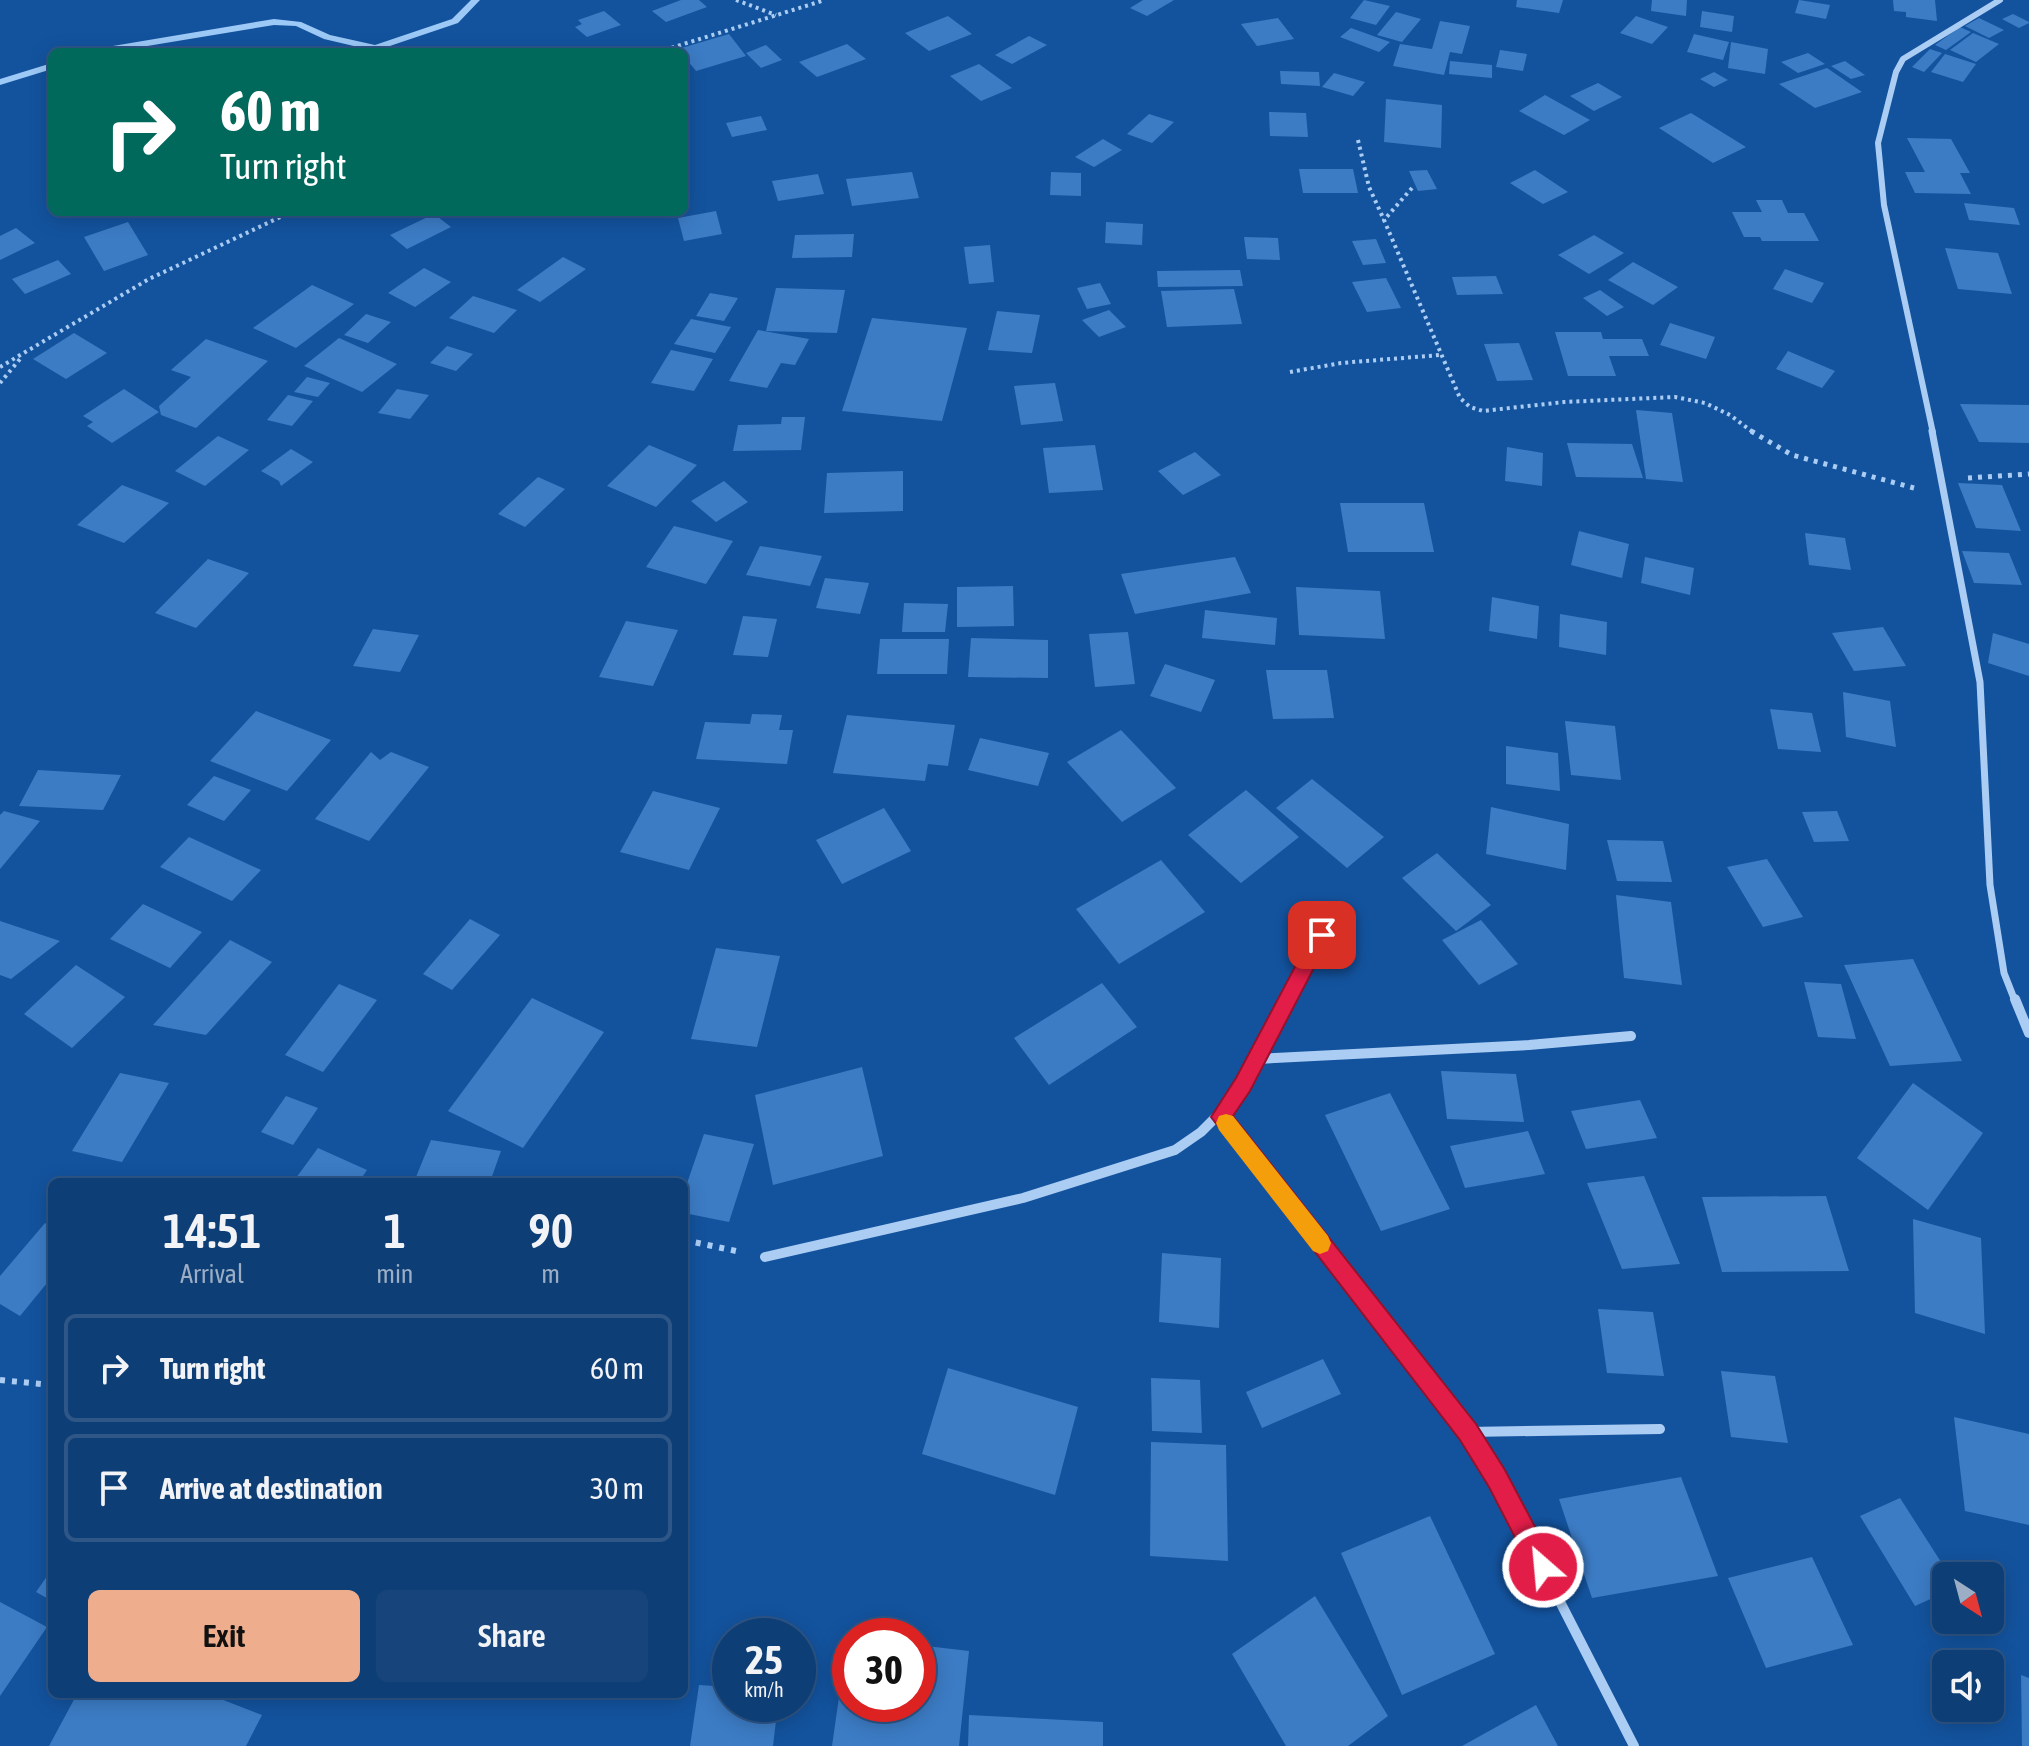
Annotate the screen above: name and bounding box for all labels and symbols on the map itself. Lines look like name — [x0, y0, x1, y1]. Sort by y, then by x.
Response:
pin — [1288, 901, 1356, 969]
position arrow — [1501, 1525, 1585, 1609]
north arrow — [1932, 1562, 2004, 1634]
speed limit sign: 30 — [832, 1618, 936, 1722]

